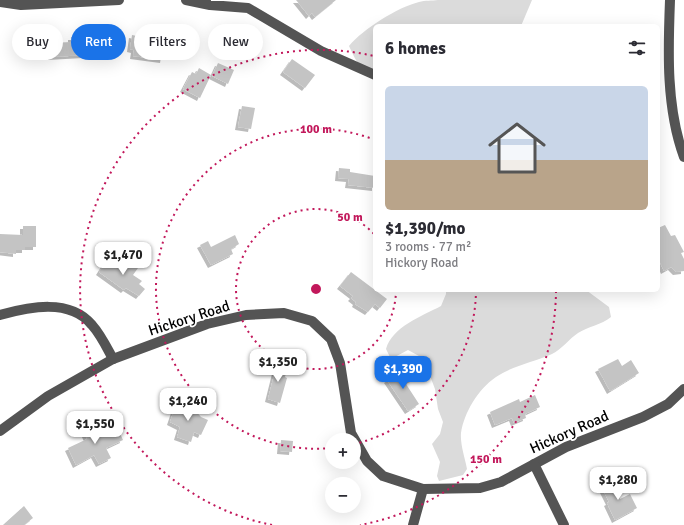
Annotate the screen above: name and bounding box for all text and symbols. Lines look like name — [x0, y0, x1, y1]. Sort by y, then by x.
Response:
chip: Buy — [12, 24, 63, 60]
chip: Rent — [71, 24, 126, 60]
chip: Filters — [134, 24, 200, 60]
chip: New — [208, 24, 263, 60]
icon: filters — [626, 37, 648, 59]
text: 6 homes — [385, 38, 446, 59]
icon: home — [481, 112, 553, 184]
text: 100 m — [300, 122, 332, 137]
text: 50 m — [337, 210, 363, 225]
text: $1,390/mo — [385, 218, 465, 239]
text: 3 rooms · 77 m² — [385, 239, 471, 255]
pin: $1,470 — [90, 242, 156, 276]
text: $1,470 — [104, 247, 142, 263]
text: Hickory Road — [385, 255, 458, 271]
centre of rings — [309, 282, 323, 296]
street label: Hickory Road — [146, 296, 232, 340]
pin: $1,350 — [245, 349, 311, 383]
text: $1,350 — [259, 354, 297, 370]
pin: $1,390 — [370, 356, 436, 390]
text: $1,390 — [384, 361, 422, 377]
pin: $1,240 — [155, 388, 221, 422]
text: $1,240 — [169, 393, 207, 409]
street label: Hickory Road — [527, 407, 611, 457]
pin: $1,550 — [62, 411, 128, 445]
text: $1,550 — [76, 416, 114, 432]
map controls — [325, 433, 361, 513]
button: + — [325, 433, 361, 469]
text: 150 m — [470, 452, 502, 467]
pin: $1,280 — [585, 467, 651, 501]
text: $1,280 — [599, 472, 637, 488]
button: − — [325, 477, 361, 513]

